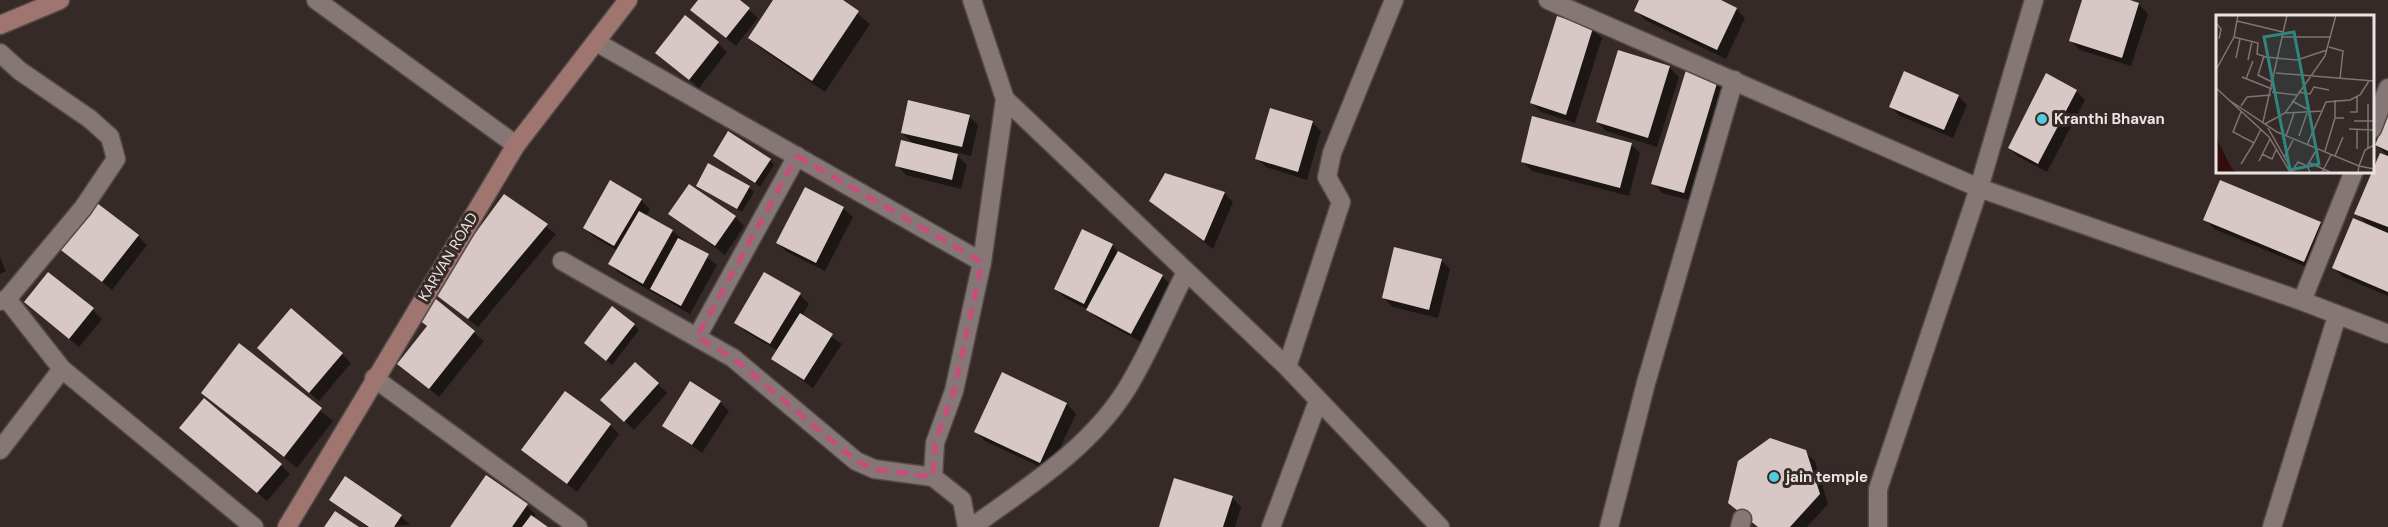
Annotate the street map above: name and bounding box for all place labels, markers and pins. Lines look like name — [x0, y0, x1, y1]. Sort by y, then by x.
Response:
place label: Kranthi Bhavan — [2054, 109, 2165, 129]
marker: Kranthi Bhavan — [2035, 112, 2049, 126]
place label: jain temple — [1785, 467, 1868, 487]
marker: jain temple — [1767, 470, 1781, 484]

